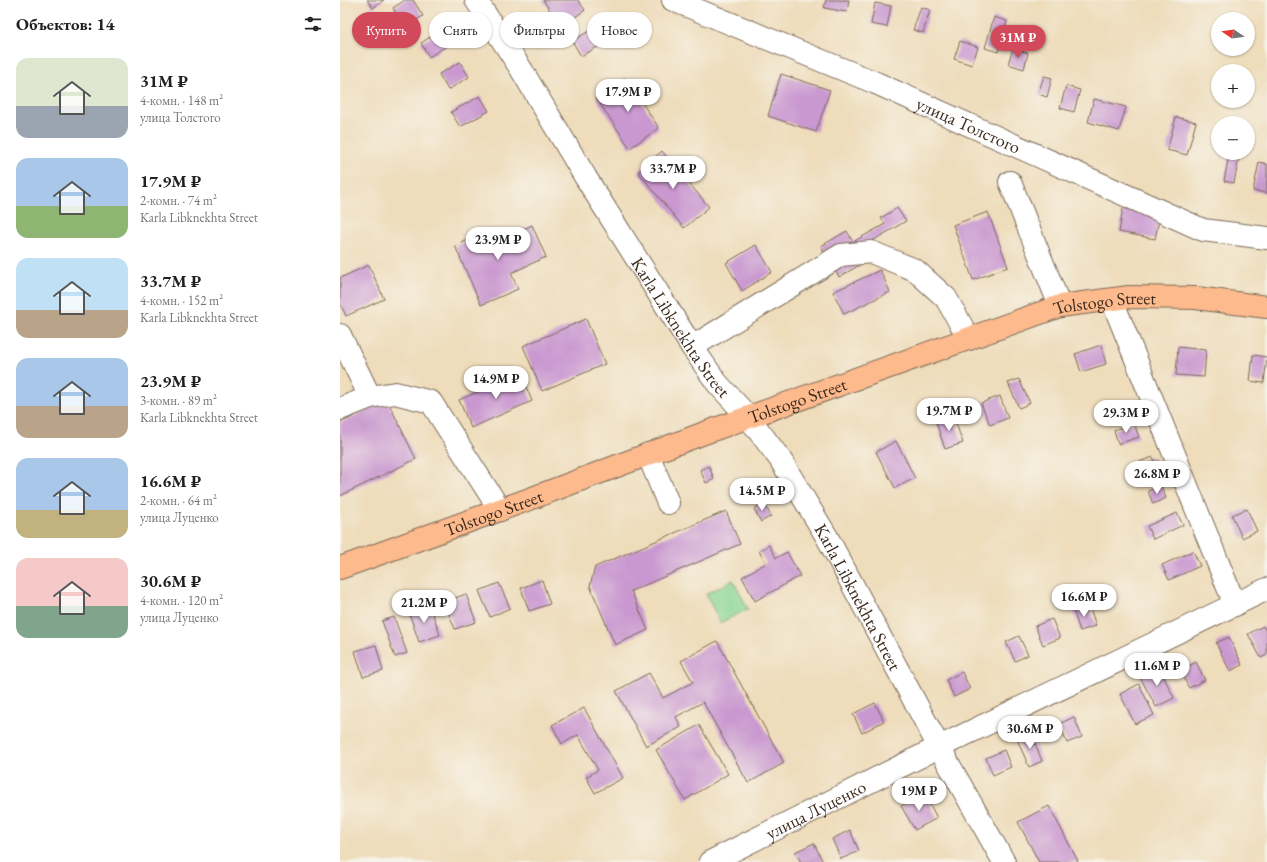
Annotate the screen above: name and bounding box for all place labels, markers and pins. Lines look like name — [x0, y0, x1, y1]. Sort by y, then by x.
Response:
pin: 31M ₽ — [990, 25, 1046, 59]
pin: 17.9M ₽ — [591, 79, 665, 113]
pin: 33.7M ₽ — [636, 156, 710, 190]
pin: 23.9M ₽ — [461, 227, 535, 261]
pin: 14.9M ₽ — [459, 366, 533, 400]
pin: 19.7M ₽ — [912, 398, 986, 432]
pin: 29.3M ₽ — [1089, 400, 1163, 434]
pin: 26.8M ₽ — [1120, 461, 1194, 495]
pin: 14.5M ₽ — [725, 478, 799, 512]
pin: 16.6M ₽ — [1047, 584, 1121, 618]
pin: 21.2M ₽ — [387, 590, 461, 624]
pin: 11.6M ₽ — [1120, 653, 1194, 687]
pin: 30.6M ₽ — [993, 716, 1067, 750]
pin: 19M ₽ — [891, 778, 947, 812]

